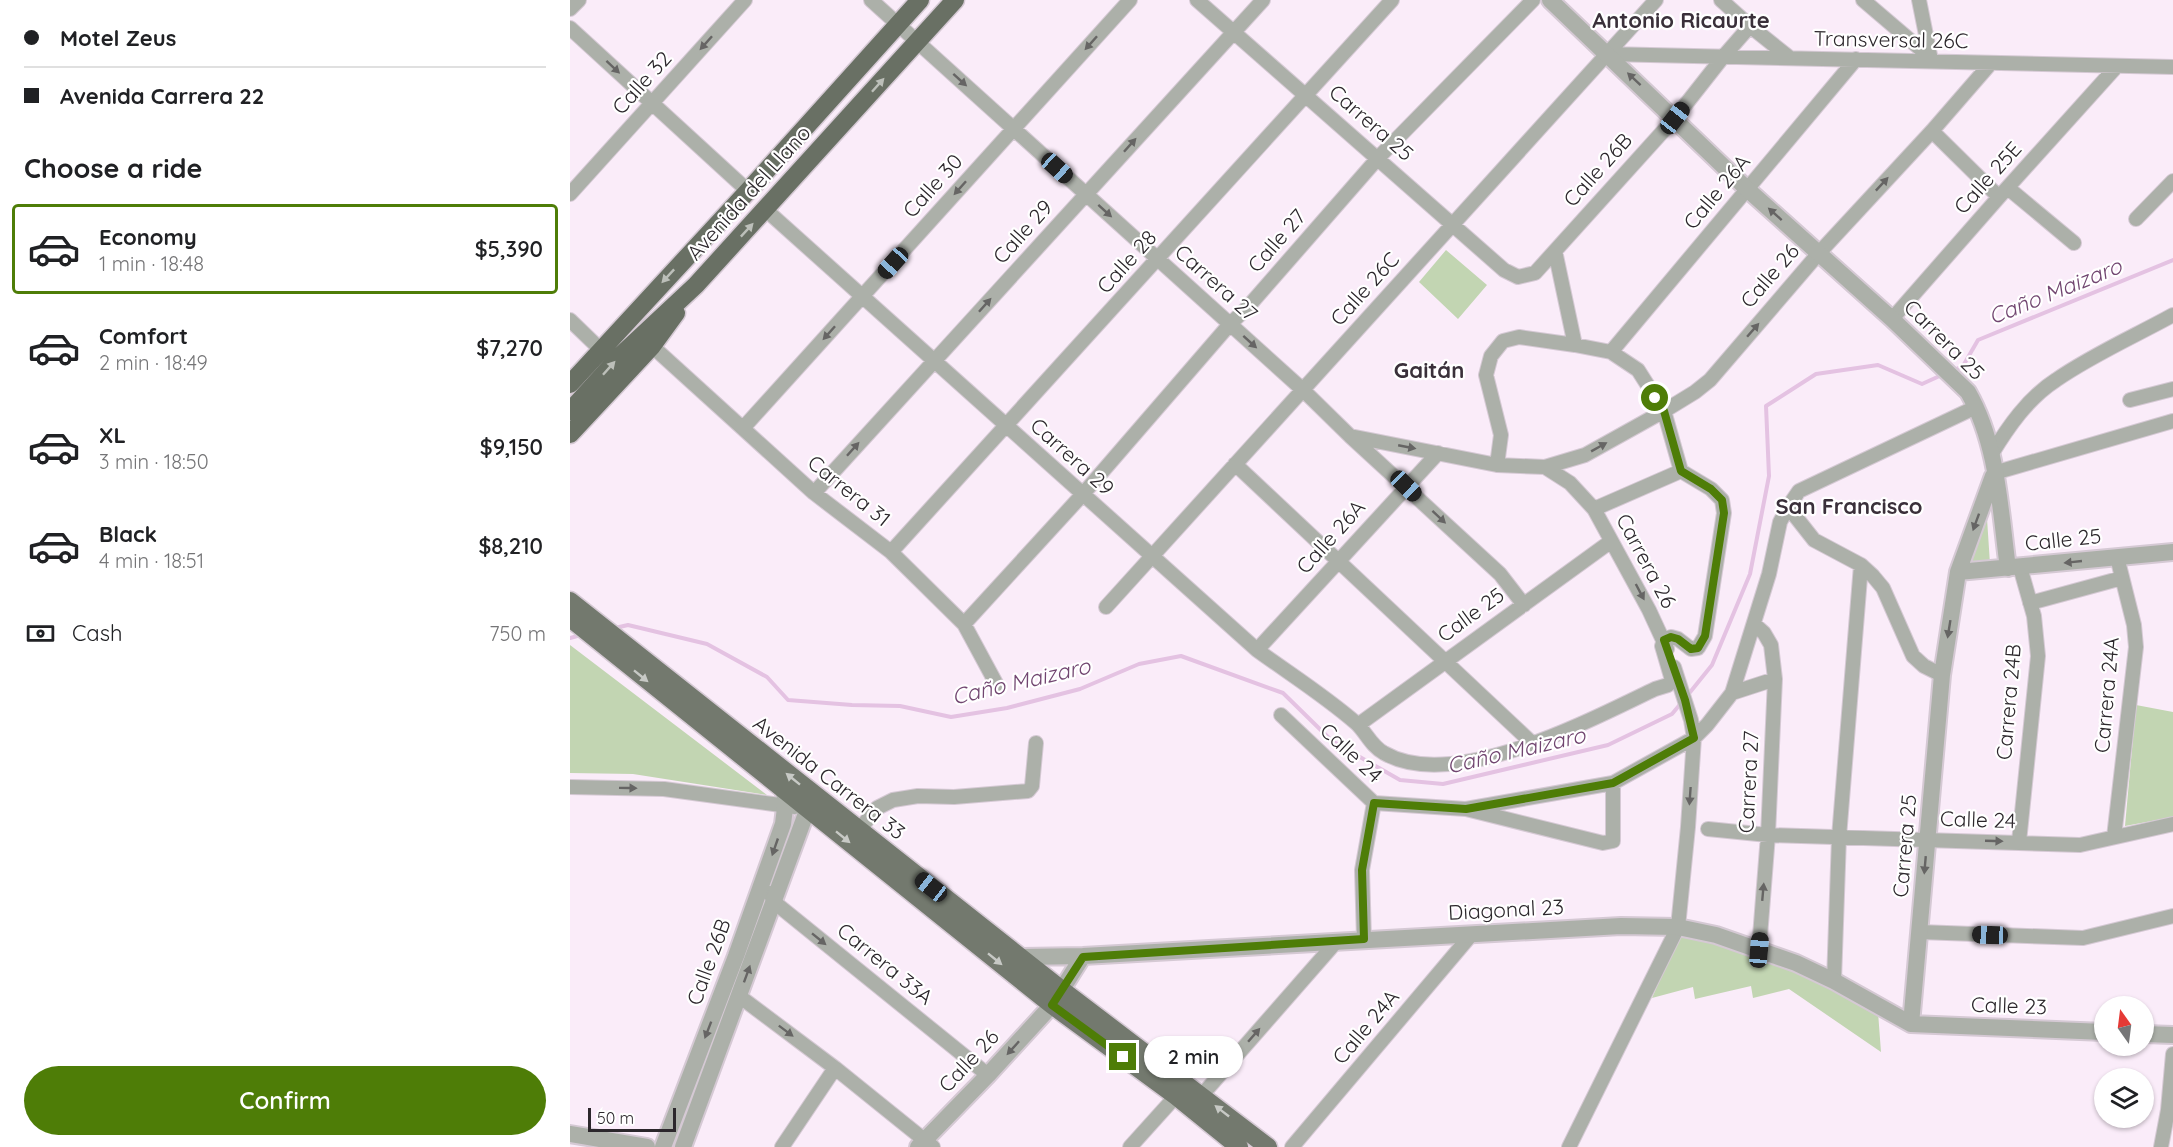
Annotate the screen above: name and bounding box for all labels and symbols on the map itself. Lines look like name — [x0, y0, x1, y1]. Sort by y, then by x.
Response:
district label: Antonio Ricaurte — [1592, 6, 1770, 34]
street label: Transversal 26C — [1813, 25, 1969, 53]
one-way arrow — [699, 36, 713, 51]
one-way arrow — [1084, 36, 1098, 51]
street label: Calle 32 — [606, 45, 676, 119]
one-way arrow — [606, 60, 620, 74]
one-way arrow — [953, 73, 968, 87]
one-way arrow — [1627, 73, 1642, 86]
one-way arrow — [871, 78, 884, 93]
street label: Carrera 25 — [1324, 79, 1419, 166]
car — [1657, 98, 1693, 138]
street label: Avenida del Llano — [681, 120, 816, 265]
street label: Calle 26B — [1557, 127, 1637, 212]
street label: Calle 25E — [1948, 136, 2027, 219]
one-way arrow — [1123, 138, 1137, 153]
street label: Calle 30 — [897, 148, 968, 223]
car — [1038, 149, 1076, 187]
street label: Calle 26A — [1677, 149, 1755, 234]
one-way arrow — [1875, 177, 1889, 192]
one-way arrow — [954, 180, 967, 195]
street label: Calle 29 — [987, 194, 1058, 269]
street label: Calle 27 — [1242, 203, 1311, 277]
one-way arrow — [1097, 204, 1112, 217]
one-way arrow — [1768, 208, 1783, 221]
one-way arrow — [740, 223, 753, 238]
street label: Calle 28 — [1091, 224, 1162, 298]
street label: Carrera 27 — [1170, 238, 1264, 326]
street label: Calle 26 — [1734, 238, 1804, 313]
car — [874, 244, 912, 282]
street label: Calle 26C — [1324, 246, 1404, 331]
water label: Caño Maizaro — [1984, 251, 2127, 330]
one-way arrow — [662, 269, 676, 283]
street label: Carrera 25 — [1899, 294, 1990, 385]
one-way arrow — [977, 298, 991, 312]
one-way arrow — [1746, 322, 1759, 338]
one-way arrow — [822, 325, 836, 340]
one-way arrow — [1242, 335, 1257, 348]
district label: Gaitán — [1394, 356, 1464, 384]
one-way arrow — [602, 361, 615, 376]
route start — [1641, 384, 1668, 411]
street label: Carrera 29 — [1025, 412, 1120, 501]
one-way arrow — [846, 442, 860, 457]
one-way arrow — [1591, 442, 1608, 452]
one-way arrow — [1398, 443, 1417, 452]
street label: Carrera 31 — [803, 449, 896, 532]
car — [1387, 467, 1425, 505]
district label: San Francisco — [1775, 492, 1923, 520]
street label: Calle 26A — [1290, 494, 1370, 578]
street label: Carrera 26 — [1611, 509, 1683, 612]
one-way arrow — [1431, 510, 1446, 523]
one-way arrow — [1971, 513, 1981, 531]
street label: Calle 25 — [2023, 522, 2102, 556]
one-way arrow — [2063, 557, 2082, 567]
street label: Calle 25 — [1432, 581, 1509, 647]
one-way arrow — [1635, 584, 1645, 601]
one-way arrow — [1944, 620, 1953, 639]
street label: Carrera 24A — [2088, 636, 2124, 754]
street label: Carrera 24B — [1990, 643, 2026, 761]
water label: Caño Maizaro — [949, 651, 1095, 711]
one-way arrow — [633, 669, 648, 682]
street label: Avenida Carrera 33 — [748, 710, 911, 845]
street label: Calle 24 — [1315, 717, 1388, 788]
water label: Caño Maizaro — [1444, 720, 1590, 780]
street label: Carrera 27 — [1732, 730, 1764, 834]
one-way arrow — [785, 773, 801, 786]
one-way arrow — [619, 784, 638, 793]
one-way arrow — [1686, 787, 1695, 806]
street label: Carrera 25 — [1887, 793, 1921, 899]
street label: Calle 24 — [1940, 805, 2016, 833]
one-way arrow — [835, 830, 851, 843]
one-way arrow — [1985, 836, 2004, 846]
one-way arrow — [769, 838, 779, 856]
one-way arrow — [1921, 856, 1930, 875]
car — [911, 869, 951, 905]
one-way arrow — [1758, 883, 1768, 902]
street label: Diagonal 23 — [1447, 893, 1564, 925]
street label: Calle 26B — [680, 915, 736, 1008]
street label: Carrera 33A — [832, 917, 939, 1010]
car — [1972, 925, 2008, 945]
car — [1748, 931, 1770, 969]
one-way arrow — [811, 932, 827, 945]
one-way arrow — [987, 952, 1002, 965]
one-way arrow — [743, 965, 753, 983]
street label: Calle 24A — [1327, 984, 1404, 1069]
street label: Calle 23 — [1971, 991, 2048, 1019]
north arrow — [2094, 996, 2154, 1056]
one-way arrow — [703, 1021, 712, 1039]
street label: Calle 26 — [933, 1024, 1004, 1097]
one-way arrow — [778, 1025, 794, 1038]
one-way arrow — [1248, 1027, 1261, 1043]
callout: 2 min — [1144, 1036, 1243, 1078]
one-way arrow — [1006, 1041, 1020, 1056]
route end — [1109, 1043, 1136, 1070]
one-way arrow — [1214, 1104, 1230, 1117]
scale bar — [588, 1105, 676, 1132]

